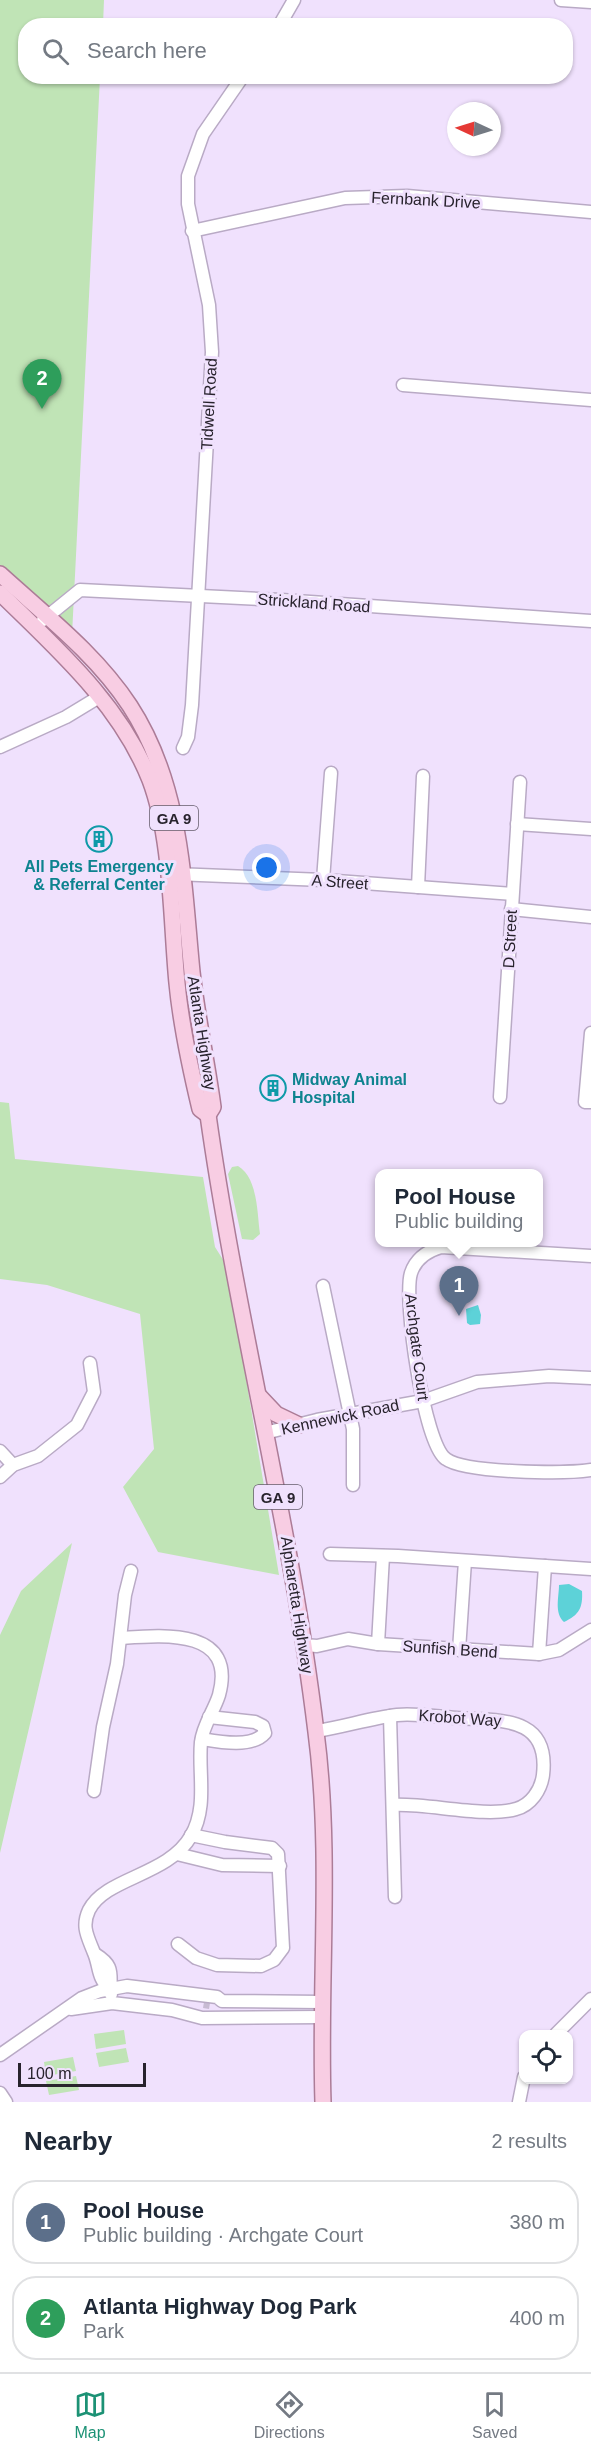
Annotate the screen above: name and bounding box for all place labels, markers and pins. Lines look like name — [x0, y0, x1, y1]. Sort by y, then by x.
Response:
pin: 2 — [22, 360, 62, 409]
building icon: All Pets Emergency & Referral Center — [84, 824, 114, 854]
place label: All Pets Emergency & Referral Center — [24, 858, 174, 893]
place label: Midway Animal Hospital — [292, 1071, 407, 1106]
building icon: Midway Animal Hospital — [258, 1073, 288, 1103]
pin: 1 — [440, 1266, 478, 1316]

